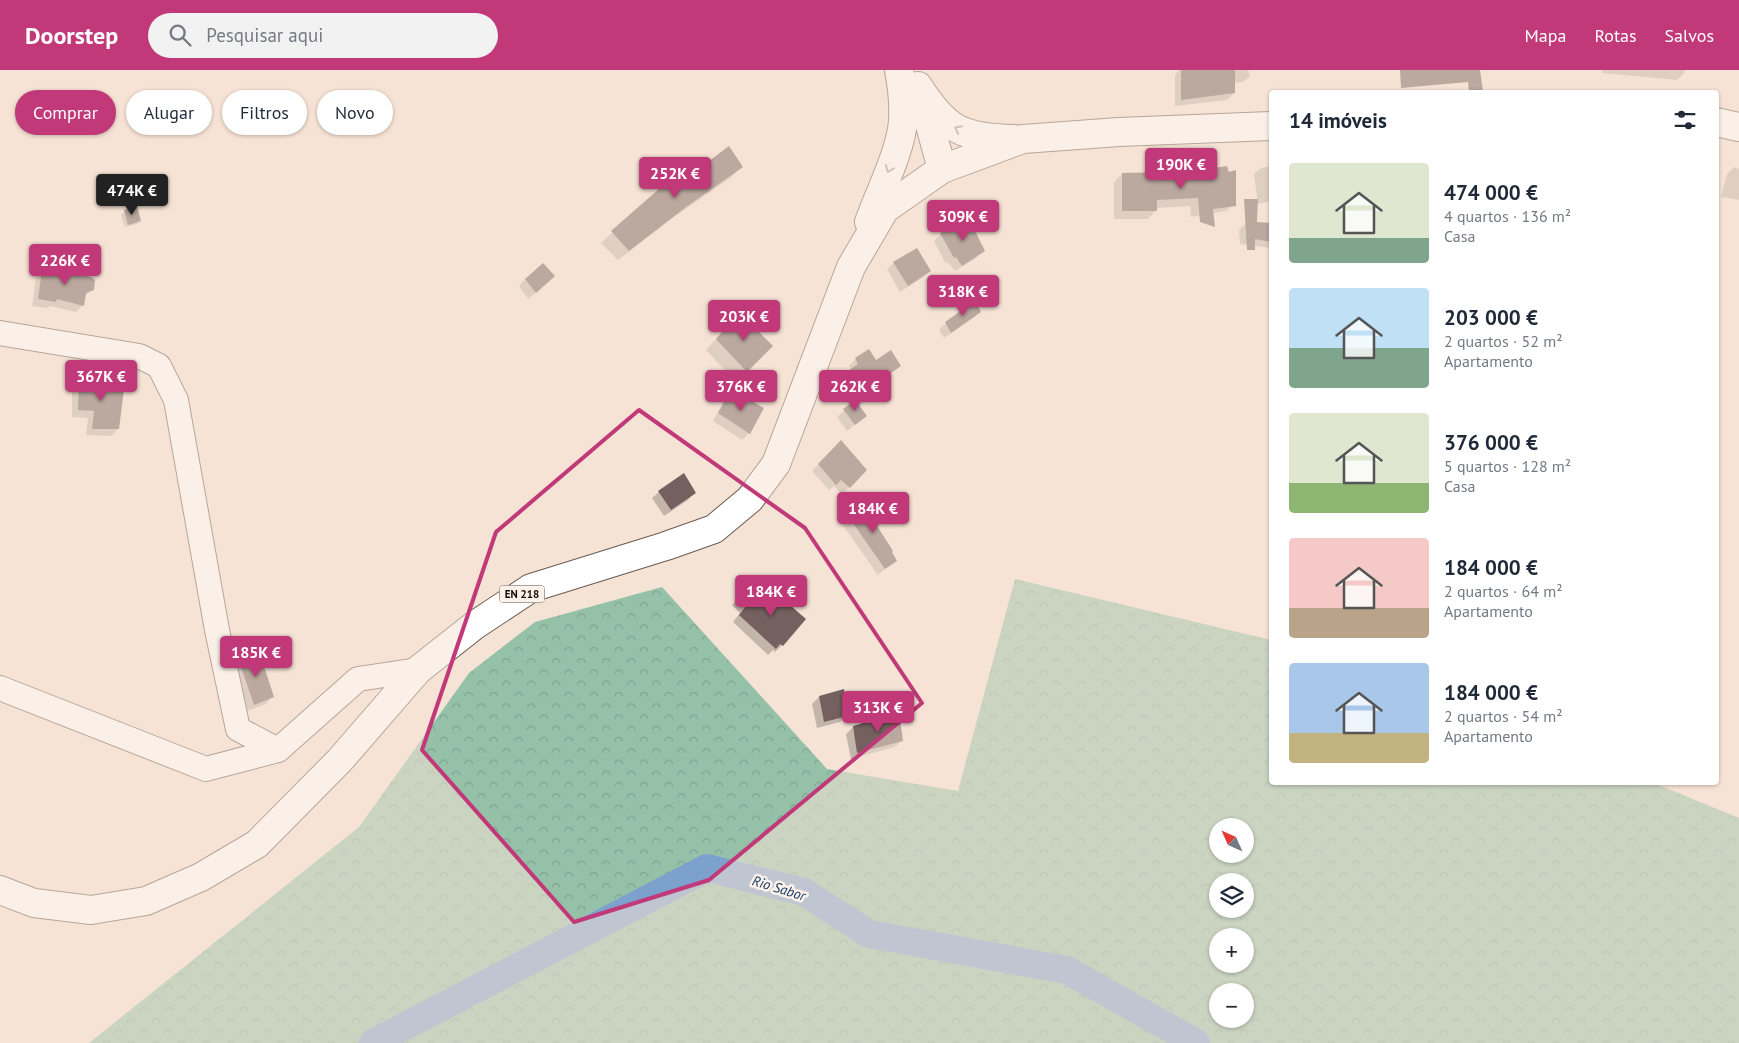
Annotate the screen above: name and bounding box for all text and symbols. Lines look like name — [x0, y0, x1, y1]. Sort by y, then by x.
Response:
search box — [148, 13, 498, 58]
text: Doorstep — [25, 20, 118, 51]
icon: search — [166, 21, 194, 49]
text: Pesquisar aqui — [206, 23, 323, 47]
text: Mapa — [1525, 24, 1566, 47]
text: Rotas — [1594, 24, 1637, 47]
text: Salvos — [1665, 24, 1714, 47]
chip: Comprar — [15, 90, 116, 135]
chip: Alugar — [126, 90, 212, 135]
chip: Filtros — [222, 90, 307, 135]
chip: Novo — [317, 90, 393, 135]
icon: filters — [1671, 106, 1699, 134]
text: 14 imóveis — [1289, 107, 1387, 134]
one-way arrow — [954, 125, 963, 135]
pin: 190K € — [1140, 148, 1222, 190]
text: 190K € — [1156, 154, 1206, 174]
pin: 252K € — [634, 156, 716, 199]
text: 252K € — [650, 163, 700, 183]
one-way arrow — [885, 164, 895, 172]
pin: 474K € — [91, 174, 173, 216]
text: 474 000 € — [1444, 179, 1538, 206]
text: 474K € — [107, 180, 157, 200]
icon: home — [1329, 183, 1389, 243]
pin: 309K € — [922, 200, 1004, 242]
text: 309K € — [938, 206, 988, 226]
text: 4 quartos · 136 m² — [1444, 206, 1571, 226]
text: Casa — [1444, 226, 1475, 246]
pin: 226K € — [24, 244, 106, 286]
text: 226K € — [40, 250, 90, 270]
pin: 318K € — [922, 274, 1004, 317]
text: 318K € — [938, 281, 988, 301]
pin: 203K € — [703, 300, 785, 342]
text: 203 000 € — [1444, 304, 1538, 331]
text: 203K € — [719, 306, 769, 326]
icon: home — [1329, 308, 1389, 368]
text: 2 quartos · 52 m² — [1444, 331, 1562, 351]
text: Apartamento — [1444, 351, 1533, 371]
pin: 367K € — [60, 360, 142, 402]
text: 367K € — [76, 366, 126, 386]
pin: 376K € — [700, 370, 782, 412]
pin: 262K € — [814, 370, 896, 412]
text: 376K € — [716, 376, 766, 396]
text: 262K € — [830, 376, 880, 396]
text: 376 000 € — [1444, 429, 1538, 456]
icon: home — [1329, 433, 1389, 493]
text: 5 quartos · 128 m² — [1444, 456, 1571, 476]
text: Casa — [1444, 476, 1475, 496]
pin: 184K € — [832, 492, 914, 534]
text: 184K € — [848, 498, 898, 518]
text: 184 000 € — [1444, 554, 1538, 581]
icon: home — [1329, 558, 1389, 618]
pin: 184K € — [730, 574, 812, 617]
text: 184K € — [746, 581, 796, 601]
text: 2 quartos · 64 m² — [1444, 581, 1562, 601]
road number: EN 218 — [500, 586, 544, 602]
text: Apartamento — [1444, 601, 1533, 621]
pin: 185K € — [215, 636, 297, 678]
text: 185K € — [231, 642, 281, 662]
text: 184 000 € — [1444, 679, 1538, 706]
icon: home — [1329, 683, 1389, 743]
pin: 313K € — [837, 690, 919, 733]
text: 313K € — [853, 697, 903, 717]
text: 2 quartos · 54 m² — [1444, 706, 1562, 726]
text: Apartamento — [1444, 726, 1533, 746]
north arrow — [1209, 818, 1254, 862]
map controls — [1209, 818, 1254, 1028]
water label: Rio Sabor — [750, 871, 809, 905]
button: layers — [1209, 873, 1254, 918]
button: + — [1209, 928, 1254, 973]
button: − — [1209, 983, 1254, 1028]

